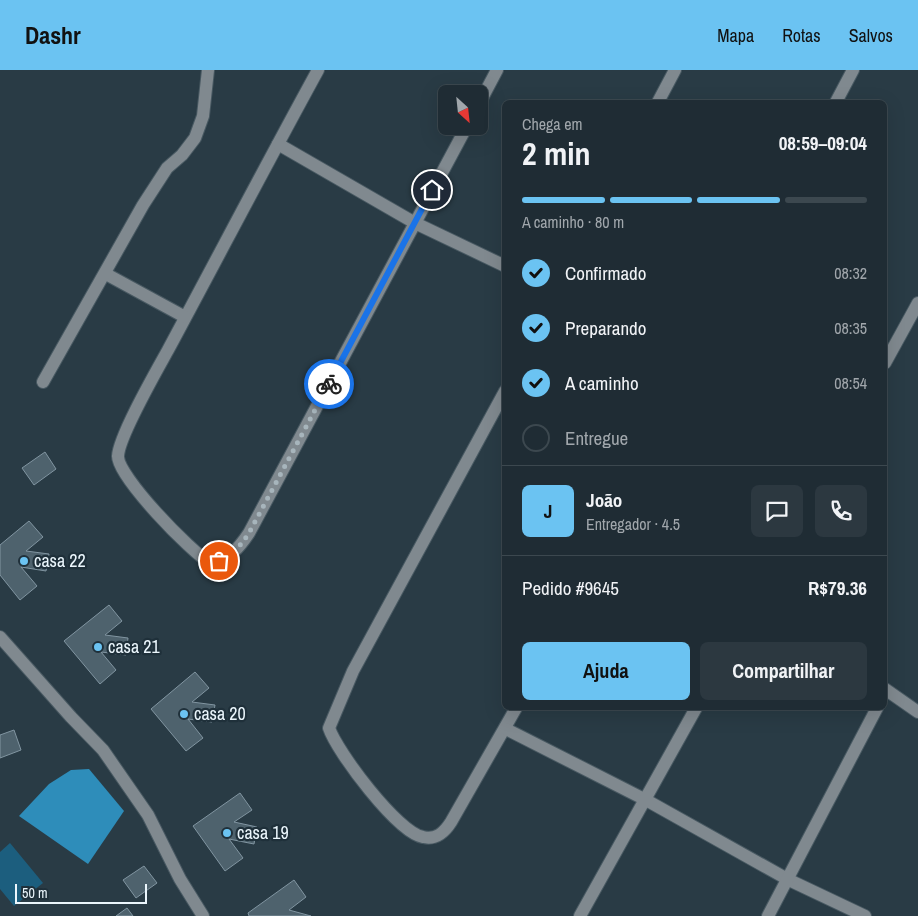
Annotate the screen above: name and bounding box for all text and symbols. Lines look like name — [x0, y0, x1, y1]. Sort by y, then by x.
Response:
text: Dashr — [25, 19, 81, 51]
text: Mapa — [717, 23, 754, 48]
text: Rotas — [782, 23, 821, 48]
text: Salvos — [849, 23, 893, 48]
north arrow — [438, 85, 488, 135]
map controls — [438, 85, 488, 135]
text: Chega em — [522, 113, 583, 135]
text: 08:59–09:04 — [779, 130, 867, 156]
text: 2 min — [522, 132, 591, 175]
pin — [411, 169, 453, 211]
icon: home — [418, 176, 446, 204]
text: A caminho · 80 m — [522, 211, 624, 233]
icon: check — [522, 259, 550, 287]
text: Confirmado — [565, 260, 646, 286]
text: 08:32 — [834, 262, 867, 284]
icon: check — [522, 314, 550, 342]
text: Preparando — [565, 315, 646, 341]
text: 08:35 — [834, 317, 867, 339]
courier — [304, 359, 354, 409]
icon: check — [522, 369, 550, 397]
icon: bike — [315, 370, 343, 398]
text: A caminho — [565, 370, 639, 396]
text: 08:54 — [834, 372, 867, 394]
text: Entregue — [565, 425, 628, 451]
button: chat — [751, 485, 803, 537]
button: phone — [815, 485, 867, 537]
text: João — [586, 487, 622, 513]
text: J — [544, 498, 552, 524]
text: Entregador · 4.5 — [586, 513, 680, 535]
pin — [198, 540, 240, 582]
icon: bag — [205, 547, 233, 575]
place label: casa 22 — [34, 548, 86, 573]
marker: casa 22 — [18, 555, 30, 567]
text: Pedido #9645 — [522, 575, 619, 601]
text: R$79.36 — [808, 575, 867, 601]
place label: casa 21 — [108, 634, 160, 659]
marker: casa 21 — [92, 641, 104, 653]
button: Ajuda — [522, 642, 690, 700]
button: Compartilhar — [700, 642, 867, 700]
place label: casa 20 — [194, 701, 246, 726]
marker: casa 20 — [178, 708, 190, 720]
place label: casa 19 — [237, 820, 289, 845]
marker: casa 19 — [221, 827, 233, 839]
scale bar — [15, 881, 148, 904]
text: 50 m — [22, 884, 48, 902]

